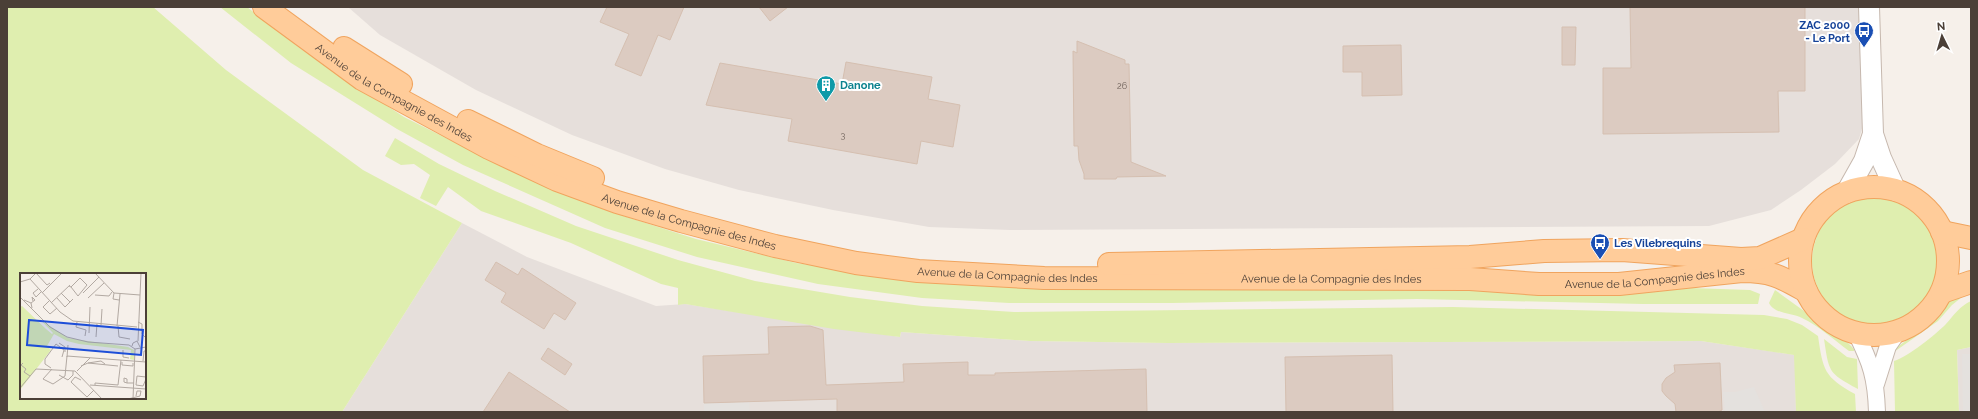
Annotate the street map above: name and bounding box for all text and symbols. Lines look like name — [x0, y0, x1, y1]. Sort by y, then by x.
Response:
north arrow — [1922, 16, 1962, 56]
place label: ZAC 2000 - Le Port — [1799, 19, 1851, 45]
bus stop icon: ZAC 2000 - Le Port — [1853, 20, 1875, 48]
text: N — [1936, 20, 1946, 33]
street label: Avenue de la Compagnie des Indes — [313, 41, 474, 145]
building icon: Danone — [815, 74, 837, 102]
place label: Danone — [840, 79, 881, 92]
house number: 26 — [1117, 81, 1128, 91]
house number: 3 — [841, 130, 846, 140]
street label: Avenue de la Compagnie des Indes — [600, 191, 778, 253]
bus stop icon: Les Vilebrequins — [1589, 232, 1611, 260]
place label: Les Vilebrequins — [1614, 237, 1702, 250]
street label: Avenue de la Compagnie des Indes — [917, 265, 1098, 285]
street label: Avenue de la Compagnie des Indes — [1565, 265, 1745, 291]
street label: Avenue de la Compagnie des Indes — [1241, 272, 1422, 286]
inset map — [20, 273, 146, 399]

